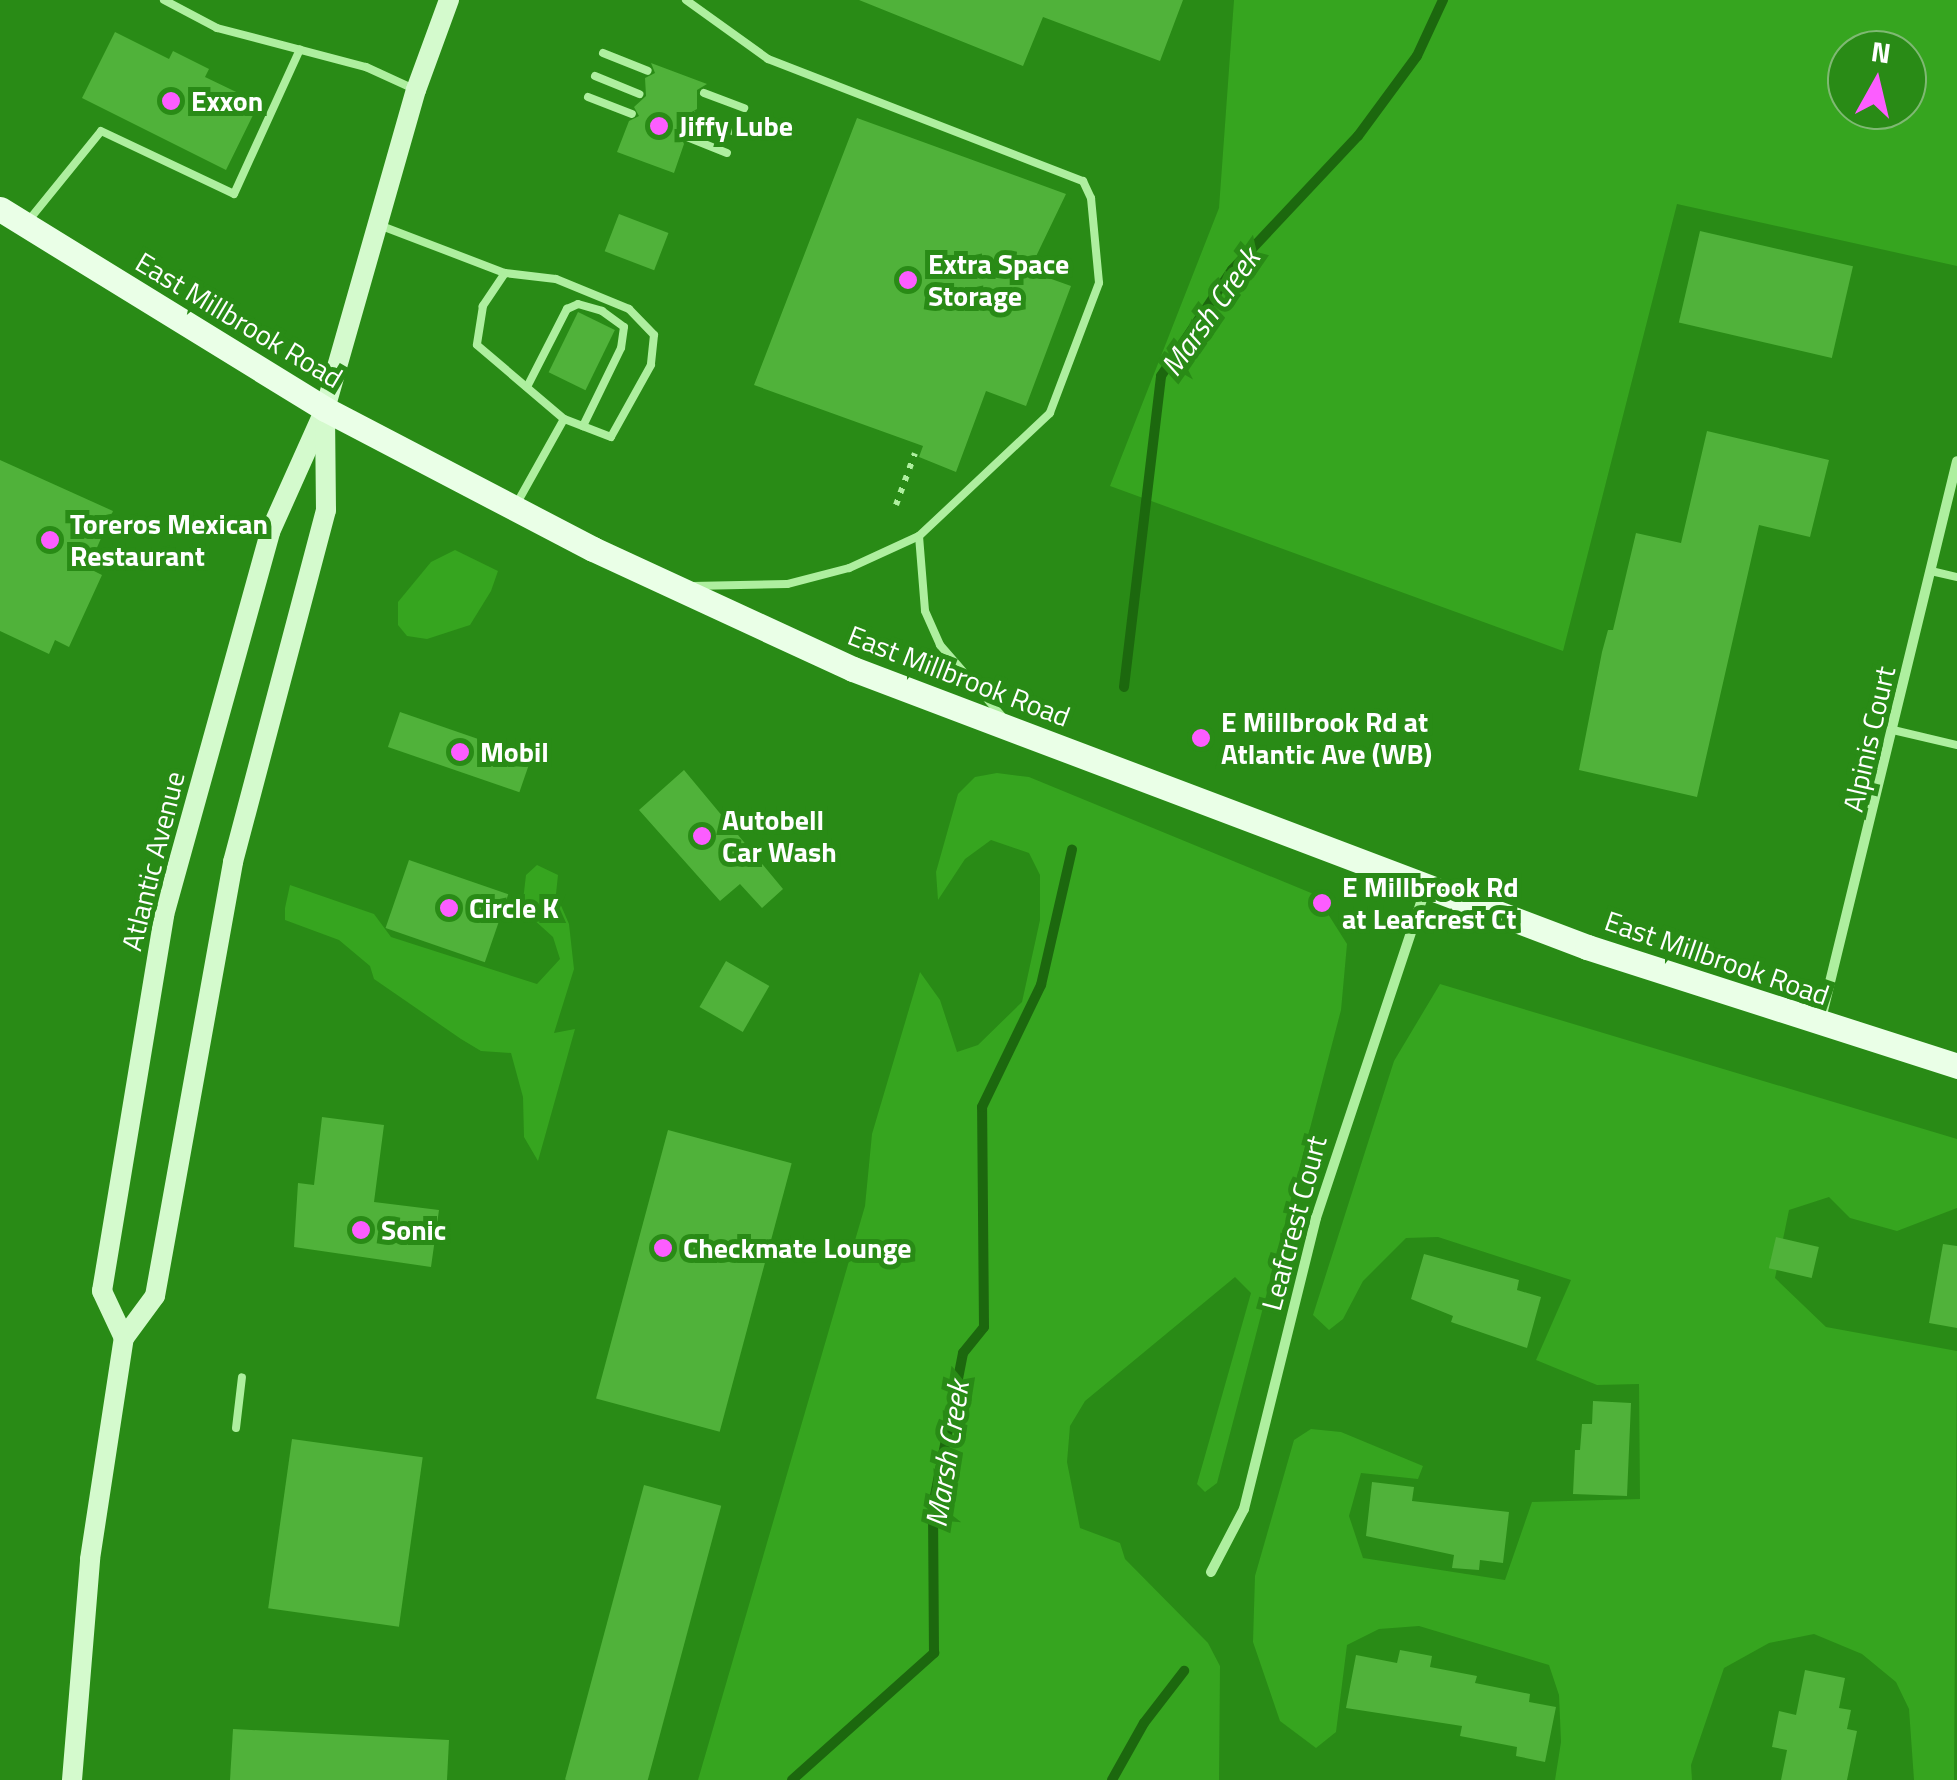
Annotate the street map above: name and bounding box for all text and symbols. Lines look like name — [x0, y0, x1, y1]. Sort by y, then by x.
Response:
text: N — [1868, 29, 1894, 74]
north arrow — [1827, 30, 1927, 130]
place label: Exxon — [191, 84, 263, 118]
marker: Exxon — [160, 90, 182, 112]
place label: Jiffy Lube — [679, 109, 793, 143]
marker: Jiffy Lube — [648, 115, 670, 137]
water label: Marsh Creek — [1153, 241, 1267, 383]
street label: East Millbrook Road — [130, 245, 348, 395]
place label: Extra Space Storage — [928, 247, 1069, 313]
marker: Extra Space Storage — [897, 269, 919, 291]
place label: Toreros Mexican Restaurant — [70, 507, 268, 573]
marker: Toreros Mexican Restaurant — [39, 529, 61, 551]
street label: East Millbrook Road — [843, 618, 1075, 734]
street label: Alpinis Court — [1836, 663, 1902, 815]
place label: E Millbrook Rd at Atlantic Ave (WB) — [1221, 705, 1432, 771]
marker: E Millbrook Rd at Atlantic Ave (WB) — [1190, 727, 1212, 749]
place label: Mobil — [480, 735, 549, 769]
marker: Mobil — [449, 741, 471, 763]
street label: Atlantic Avenue — [115, 768, 191, 954]
place label: Autobell Car Wash — [722, 803, 837, 869]
marker: Autobell Car Wash — [691, 825, 713, 847]
place label: E Millbrook Rd at Leafcrest Ct — [1342, 870, 1519, 936]
place label: Circle K — [469, 891, 559, 925]
marker: E Millbrook Rd at Leafcrest Ct — [1311, 892, 1333, 914]
marker: Circle K — [438, 897, 460, 919]
street label: East Millbrook Road — [1600, 904, 1834, 1012]
street label: Leafcrest Court — [1255, 1132, 1333, 1314]
place label: Sonic — [381, 1213, 446, 1247]
marker: Sonic — [350, 1219, 372, 1241]
place label: Checkmate Lounge — [683, 1231, 912, 1265]
marker: Checkmate Lounge — [652, 1237, 674, 1259]
water label: Marsh Creek — [918, 1378, 976, 1530]

